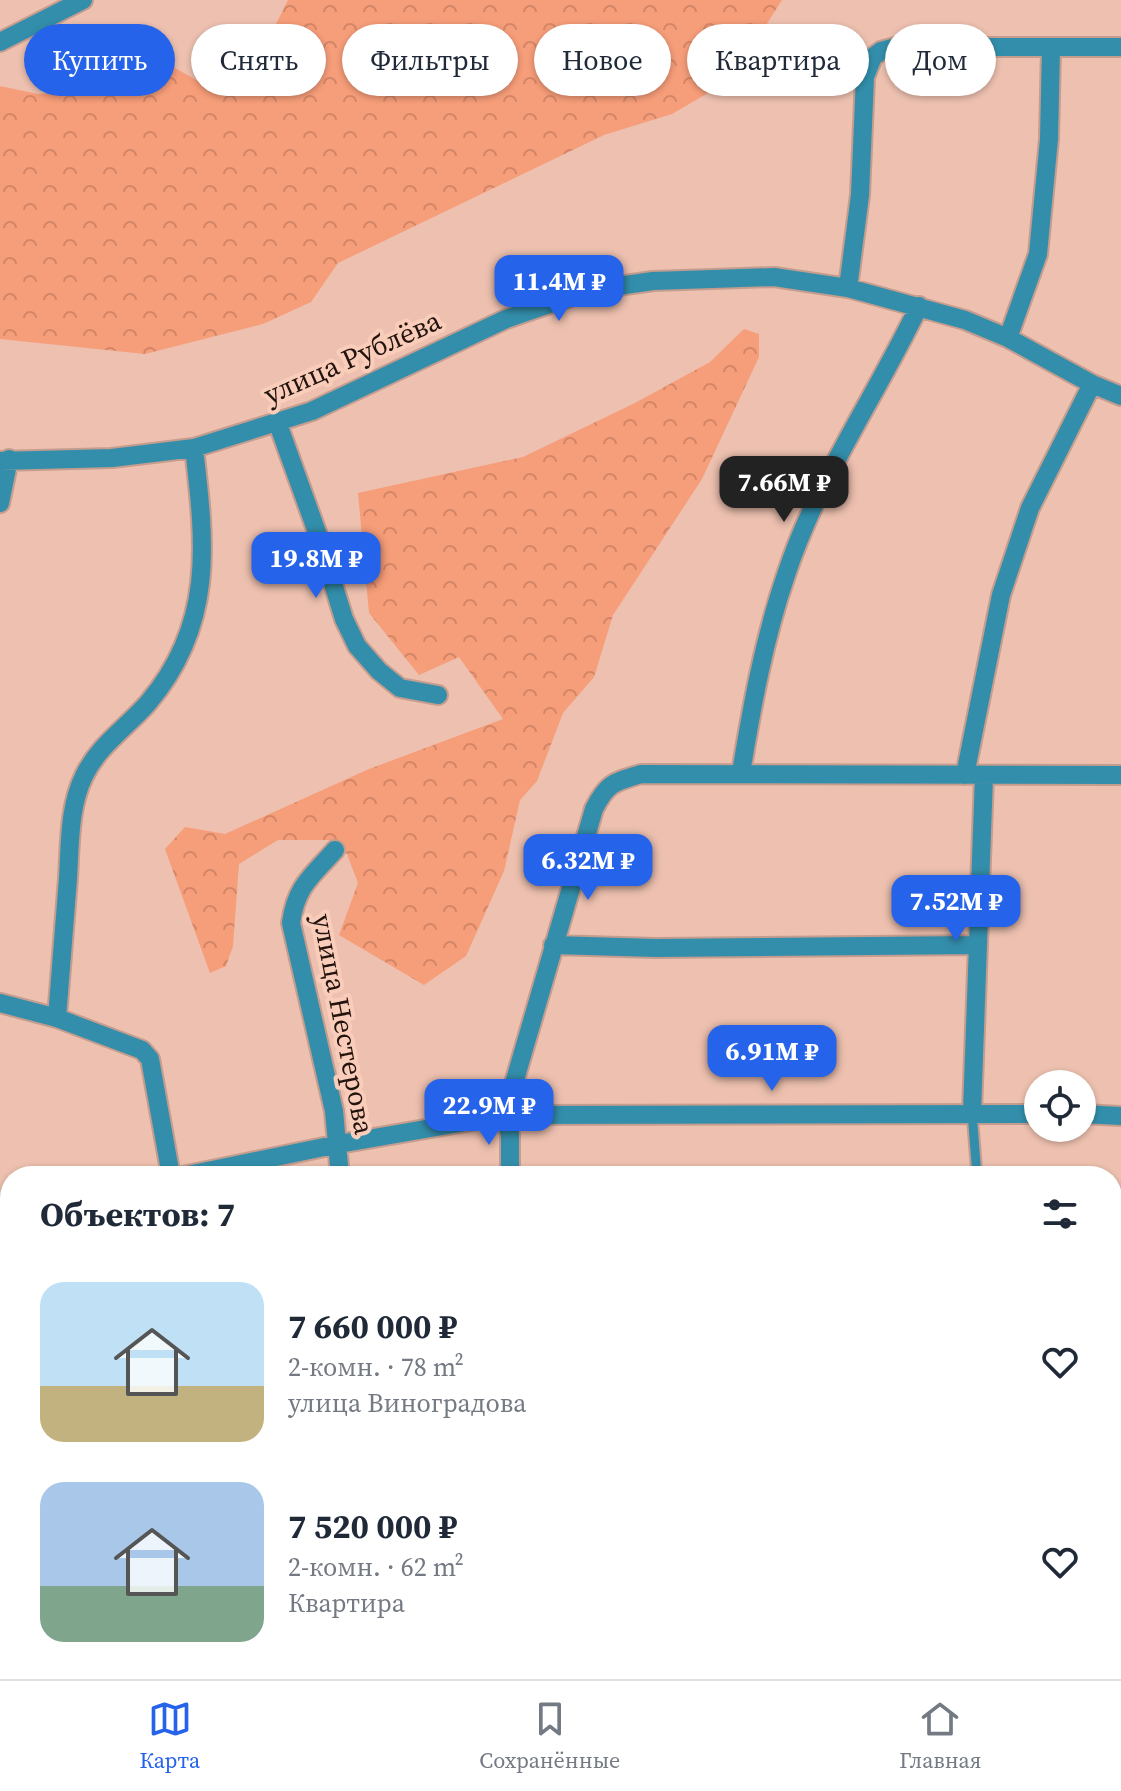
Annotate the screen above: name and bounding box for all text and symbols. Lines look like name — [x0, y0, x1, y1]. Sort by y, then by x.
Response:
chip: Купить — [24, 24, 175, 96]
chip: Снять — [191, 24, 326, 96]
chip: Фильтры — [342, 24, 518, 96]
chip: Новое — [534, 24, 671, 96]
chip: Квартира — [687, 24, 869, 96]
chip: Дом — [885, 24, 996, 96]
pin: 11.4M ₽ — [485, 255, 633, 323]
text: 11.4M ₽ — [512, 263, 606, 299]
street label: улица Рублёва — [257, 301, 447, 413]
pin: 7.66M ₽ — [710, 456, 858, 524]
text: 7.66M ₽ — [737, 464, 831, 500]
pin: 19.8M ₽ — [242, 532, 390, 600]
text: 19.8M ₽ — [269, 540, 363, 576]
pin: 6.32M ₽ — [514, 834, 662, 902]
text: 6.32M ₽ — [541, 842, 635, 878]
pin: 7.52M ₽ — [882, 875, 1030, 943]
text: 7.52M ₽ — [909, 883, 1003, 919]
street label: улица Нестерова — [304, 910, 384, 1138]
pin: 6.91M ₽ — [698, 1025, 846, 1093]
text: 6.91M ₽ — [725, 1033, 819, 1069]
map controls — [1024, 1070, 1096, 1142]
button: locate — [1024, 1070, 1096, 1142]
pin: 22.9M ₽ — [415, 1079, 563, 1147]
text: 22.9M ₽ — [442, 1087, 536, 1123]
text: Объектов: 7 — [40, 1191, 235, 1237]
icon: filters — [1038, 1192, 1082, 1236]
text: 7 660 000 ₽ — [288, 1303, 457, 1349]
icon: home — [104, 1314, 200, 1410]
icon: heart — [1038, 1340, 1082, 1384]
text: 2-комн. · 78 m² — [288, 1349, 464, 1385]
text: улица Виноградова — [288, 1385, 527, 1421]
text: 7 520 000 ₽ — [288, 1503, 457, 1549]
icon: home — [104, 1514, 200, 1610]
icon: heart — [1038, 1540, 1082, 1584]
text: 2-комн. · 62 m² — [288, 1549, 464, 1585]
text: Квартира — [288, 1585, 405, 1621]
tab: Карта — [140, 1697, 200, 1775]
tab: Сохранённые — [479, 1697, 620, 1775]
tab: Главная — [899, 1697, 981, 1775]

